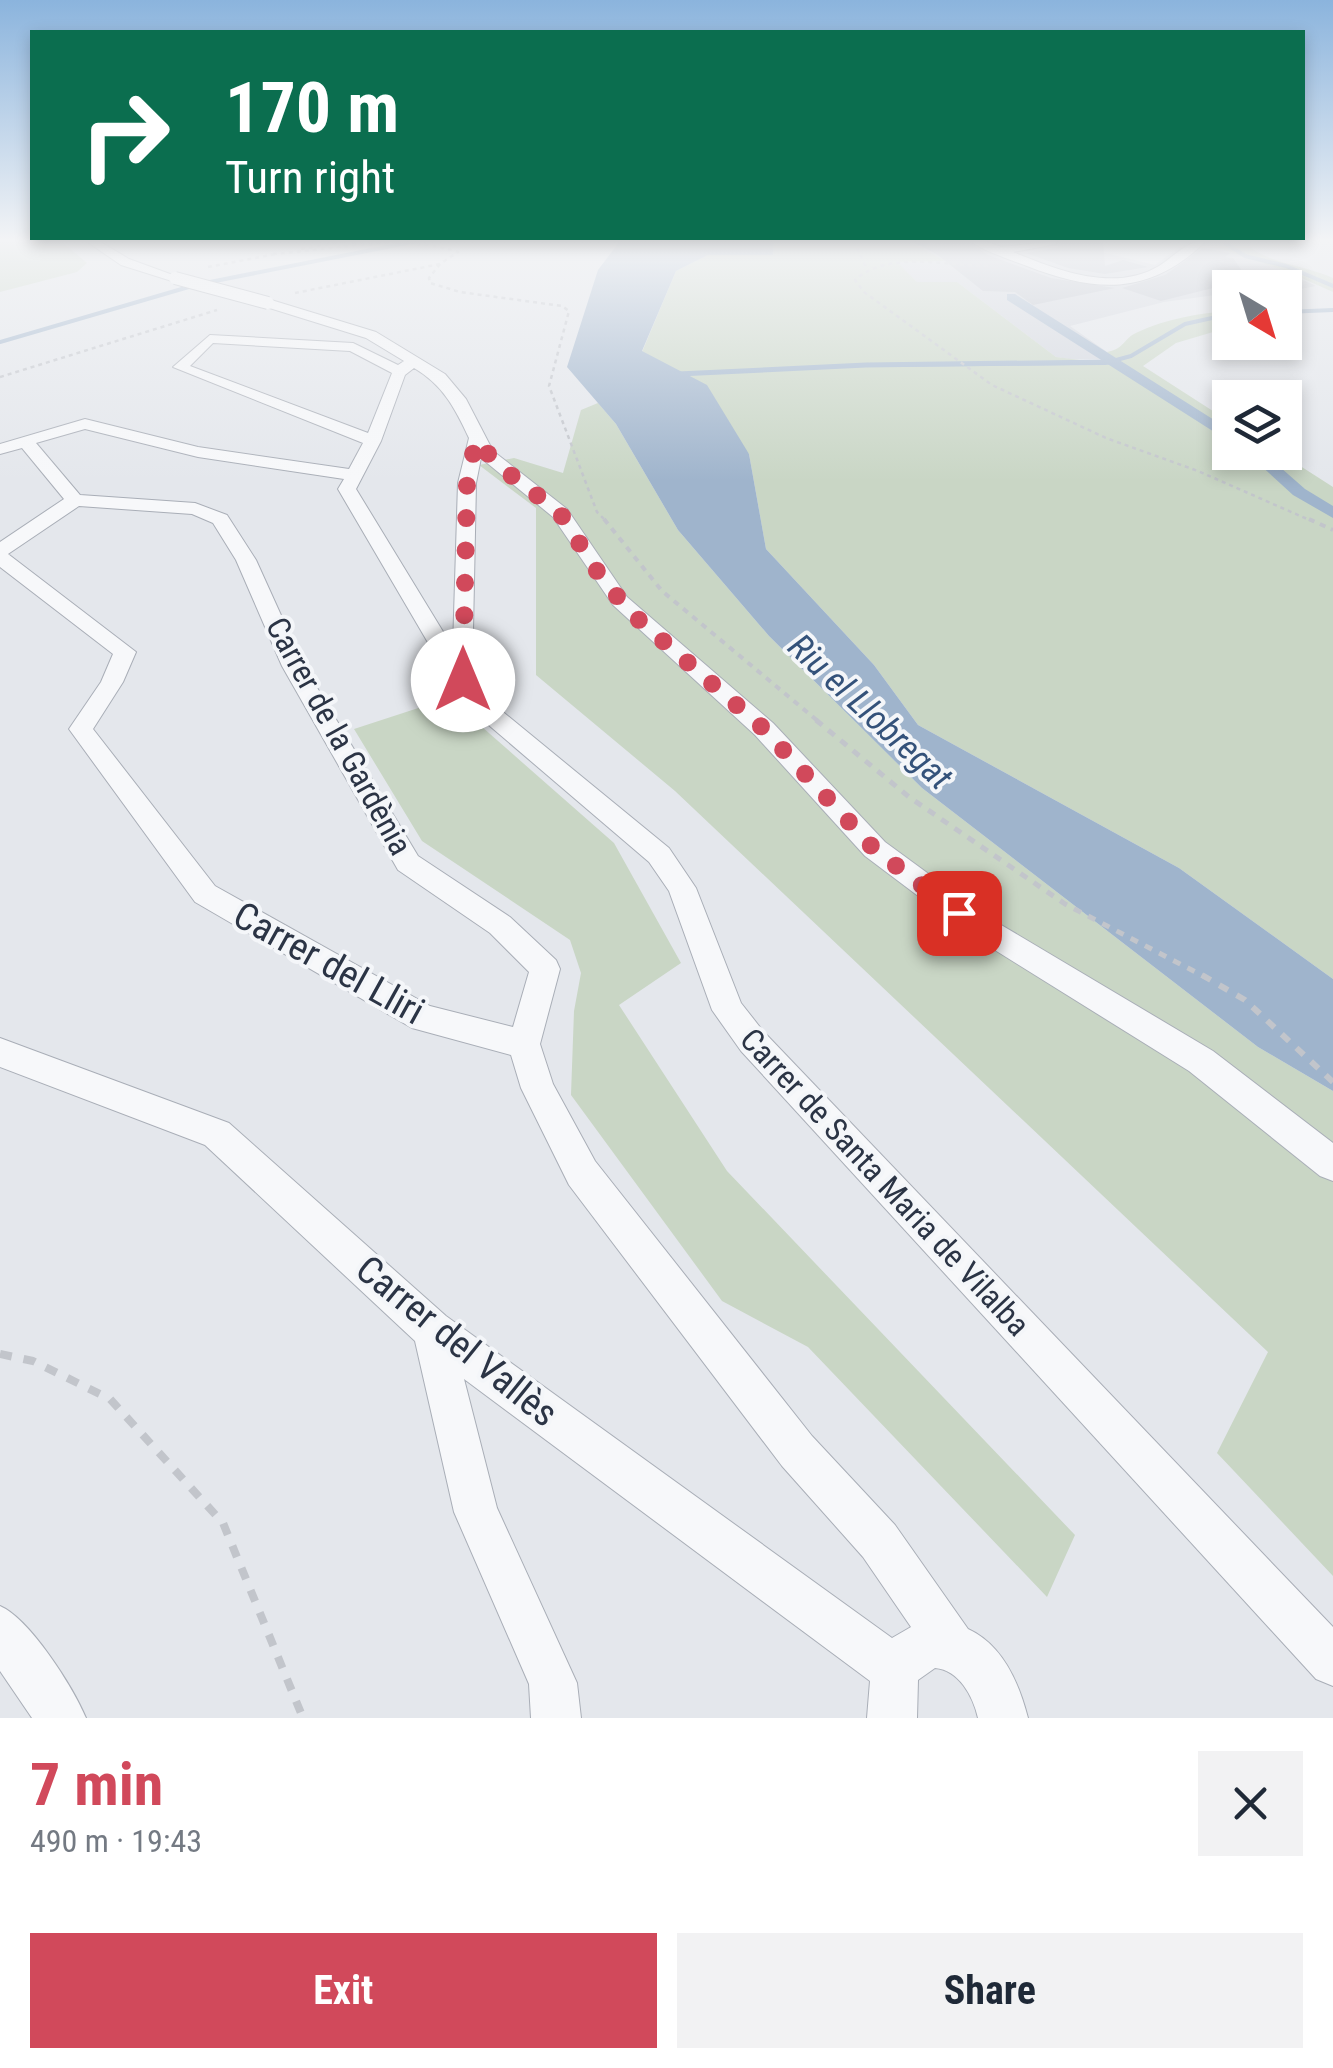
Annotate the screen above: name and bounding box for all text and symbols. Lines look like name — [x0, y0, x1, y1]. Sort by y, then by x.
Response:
text: 170 m — [225, 67, 399, 149]
icon: right — [60, 70, 190, 200]
text: Turn right — [225, 151, 395, 204]
north arrow — [1212, 270, 1302, 360]
map controls — [1212, 270, 1302, 470]
button: layers — [1212, 380, 1302, 470]
street label: Carrer de la Gardènia — [258, 611, 420, 861]
water label: Riu el Llobregat — [780, 626, 961, 799]
position arrow — [411, 628, 515, 732]
pin — [917, 871, 1002, 956]
icon: arrive — [932, 886, 987, 941]
street label: Carrer del Lliri — [226, 893, 432, 1033]
street label: Carrer de Santa Maria de Vilalba — [733, 1020, 1037, 1344]
street label: Carrer del Vallès — [348, 1246, 566, 1436]
text: 7 min — [30, 1749, 163, 1820]
button: close — [1198, 1751, 1303, 1856]
text: 490 m · 19:43 — [30, 1822, 202, 1860]
button: Exit — [30, 1933, 657, 2048]
button: Share — [677, 1933, 1303, 2048]

